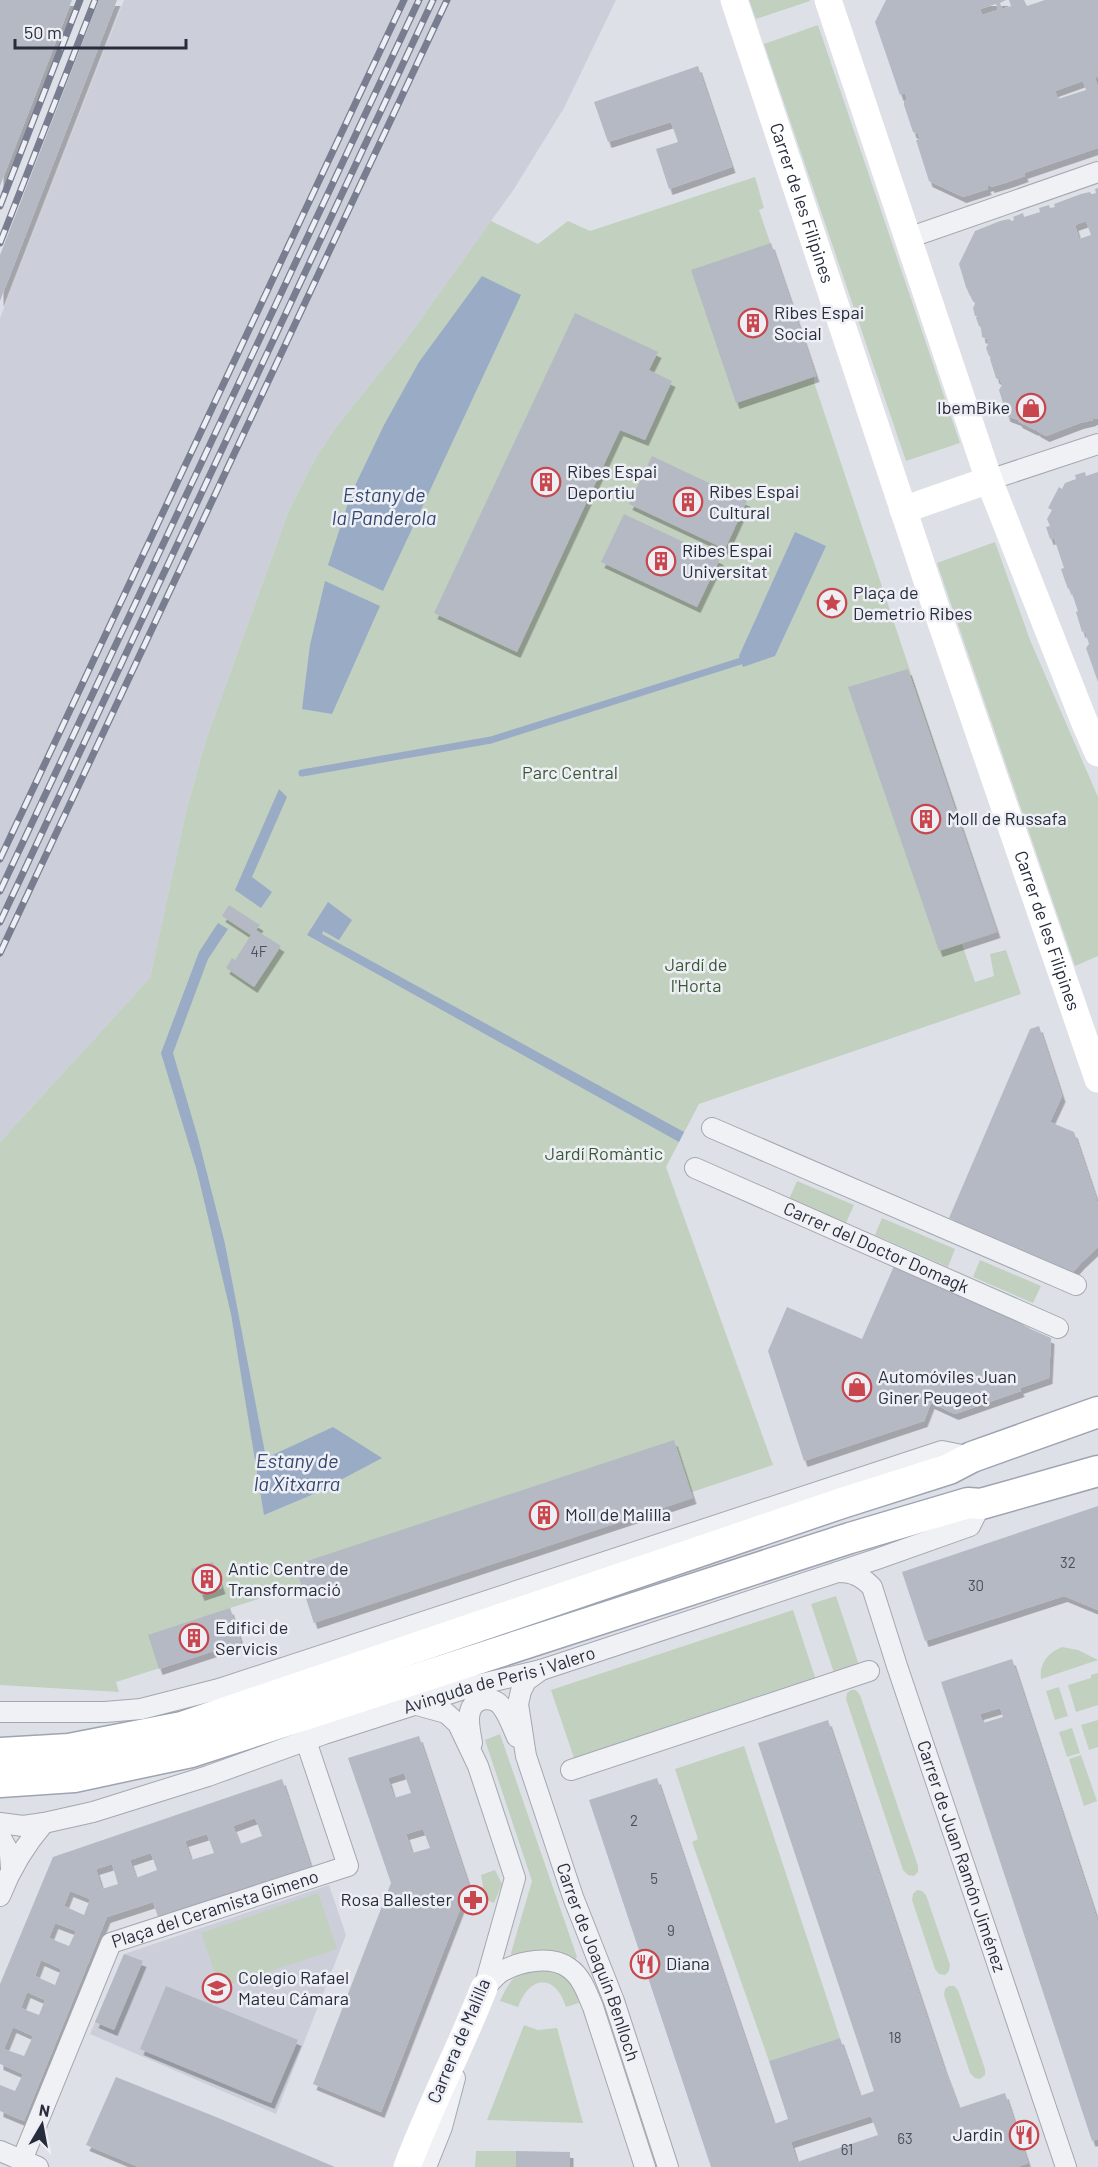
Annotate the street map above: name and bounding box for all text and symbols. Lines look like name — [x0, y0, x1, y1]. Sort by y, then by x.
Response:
scale bar — [15, 12, 186, 50]
text: 50 m — [24, 21, 62, 43]
street label: Carrer de les Filipines — [766, 120, 839, 286]
place label: Ribes Espai Social — [774, 301, 864, 344]
building icon: Ribes Espai Social — [737, 307, 769, 339]
shop icon: IbemBike — [1015, 392, 1047, 424]
place label: IbemBike — [937, 396, 1010, 418]
place label: Ribes Espai Deportiu — [567, 460, 657, 503]
building icon: Ribes Espai Deportiu — [530, 466, 562, 498]
place label: Ribes Espai Cultural — [709, 480, 799, 523]
water label: Estany de la Panderola — [332, 482, 436, 529]
building icon: Ribes Espai Cultural — [672, 486, 704, 518]
place label: Ribes Espai Universitat — [682, 539, 772, 582]
building icon: Ribes Espai Universitat — [645, 545, 677, 577]
place label: Plaça de Demetrio Ribes — [853, 581, 972, 624]
place icon: Plaça de Demetrio Ribes — [816, 587, 848, 619]
park label: Parc Central — [522, 761, 618, 783]
building icon: Moll de Russafa — [910, 803, 942, 835]
place label: Moll de Russafa — [947, 807, 1067, 829]
street label: Carrer de les Filipines — [1010, 848, 1086, 1013]
house number: 4F — [251, 942, 268, 960]
park label: Jardí de l'Horta — [665, 953, 727, 996]
park label: Jardí Romàntic — [545, 1142, 663, 1164]
street label: Carrer del Doctor Domagk — [780, 1196, 973, 1297]
place label: Automóviles Juan Giner Peugeot — [878, 1365, 1017, 1408]
shop icon: Automóviles Juan Giner Peugeot — [841, 1371, 873, 1403]
water label: Estany de la Xitxarra — [254, 1448, 340, 1495]
building icon: Moll de Malilla — [528, 1499, 560, 1531]
place label: Moll de Malilla — [565, 1503, 671, 1525]
house number: 32 — [1060, 1553, 1076, 1571]
place label: Antic Centre de Transformació — [228, 1557, 349, 1600]
building icon: Antic Centre de Transformació — [191, 1563, 223, 1595]
house number: 30 — [968, 1576, 984, 1594]
place label: Edifici de Servicis — [215, 1616, 288, 1659]
building icon: Edifici de Servicis — [178, 1622, 210, 1654]
street label: Avinguda de Peris i Valero — [400, 1641, 598, 1718]
street label: Carrer de Juan Ramón Jiménez — [913, 1737, 1011, 1975]
house number: 2 — [630, 1811, 638, 1829]
street label: Carrer de Joaquín Benlloch — [552, 1860, 645, 2064]
street label: Plaça del Ceramista Gimeno — [108, 1864, 321, 1952]
house number: 5 — [650, 1869, 658, 1887]
pharmacy icon: Rosa Ballester — [457, 1884, 489, 1916]
place label: Rosa Ballester — [341, 1888, 452, 1910]
house number: 9 — [667, 1921, 675, 1939]
restaurant icon: Diana — [629, 1948, 661, 1980]
place label: Diana — [666, 1952, 710, 1974]
place label: Colegio Rafael Mateu Cámara — [238, 1966, 349, 2009]
school or university icon: Colegio Rafael Mateu Cámara — [201, 1972, 233, 2004]
street label: Carrera de Malilla — [422, 1975, 494, 2106]
house number: 18 — [888, 2028, 902, 2046]
north arrow — [12, 2095, 72, 2155]
text: N — [38, 2099, 52, 2120]
restaurant icon: Jardin — [1008, 2119, 1040, 2151]
place label: Jardin — [953, 2123, 1003, 2145]
house number: 63 — [897, 2129, 913, 2147]
house number: 61 — [841, 2140, 853, 2158]

